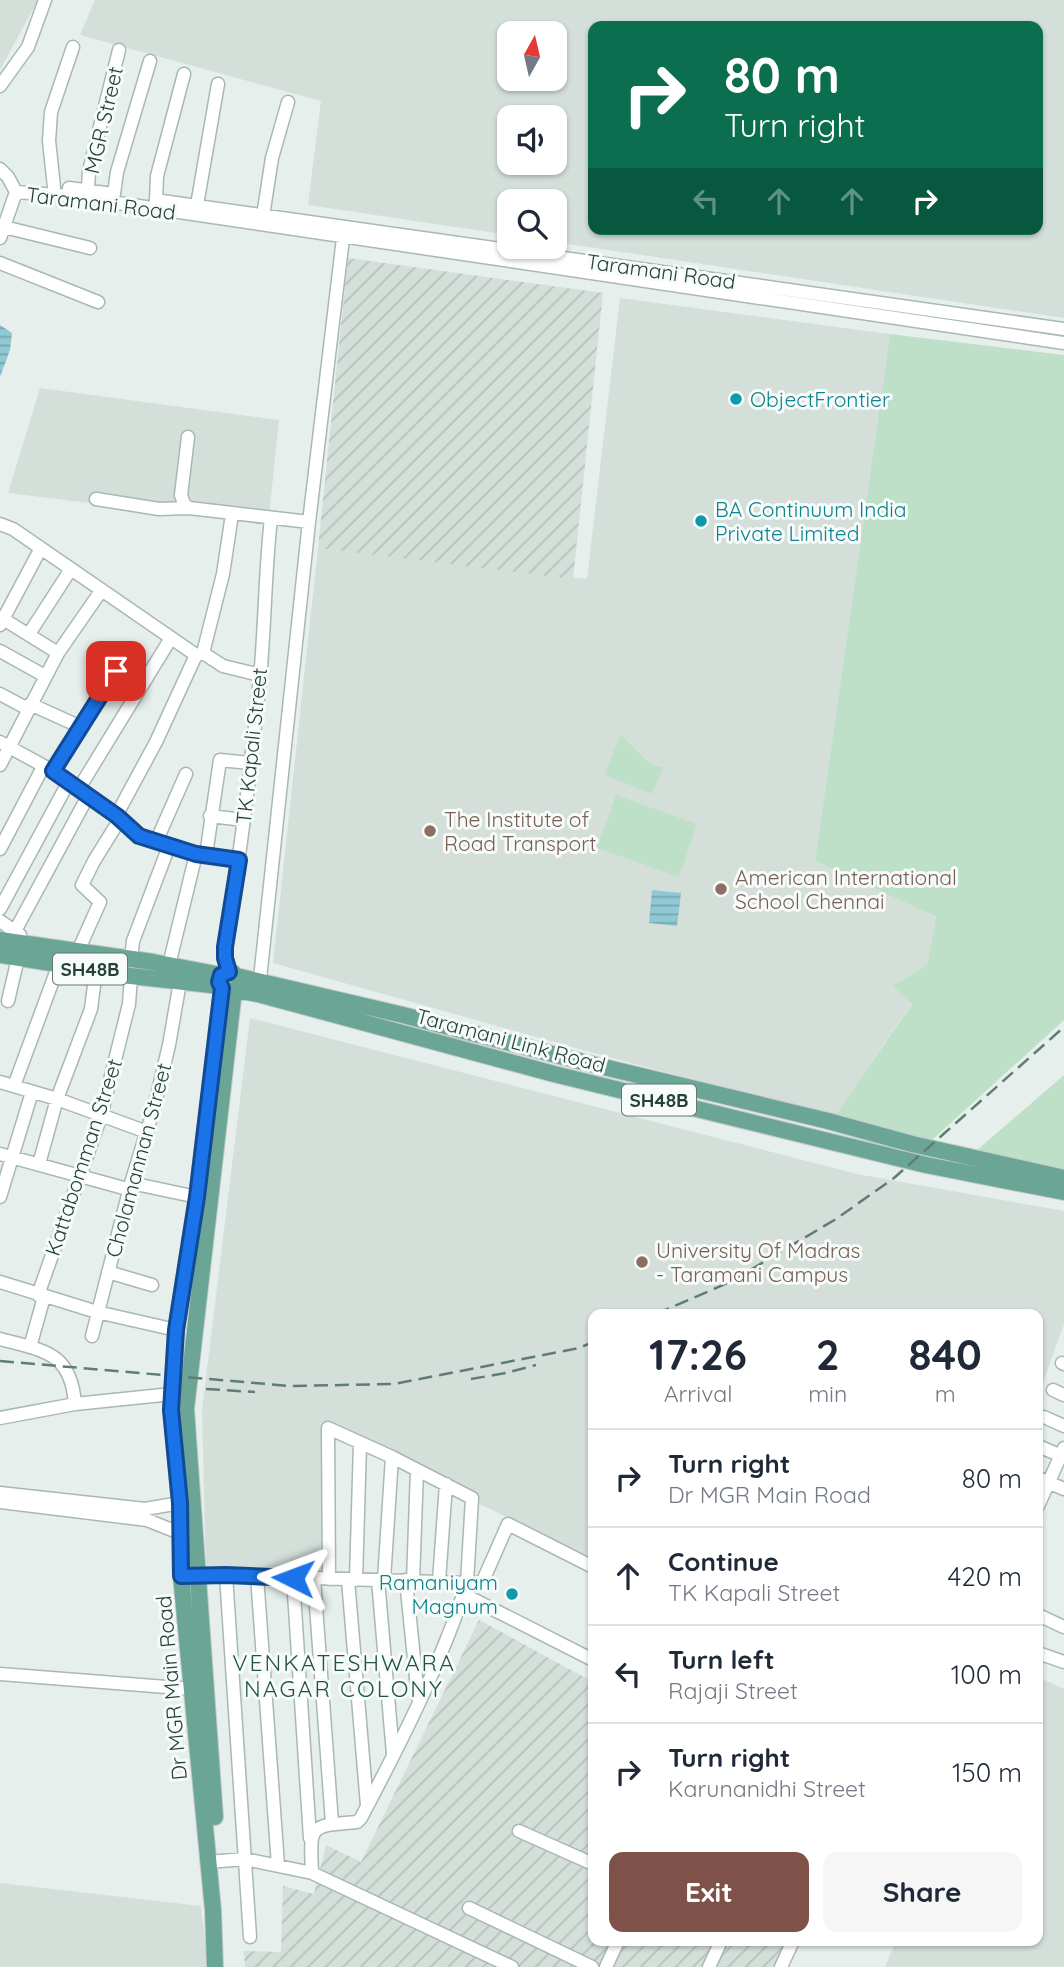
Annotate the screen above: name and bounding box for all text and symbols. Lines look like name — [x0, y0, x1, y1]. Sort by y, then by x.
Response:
north arrow — [497, 21, 567, 91]
map controls — [497, 21, 567, 259]
text: 80 m — [724, 44, 840, 105]
icon: right — [609, 49, 700, 140]
street label: MGR Street — [78, 64, 128, 176]
button: sound — [497, 105, 567, 175]
text: Turn right — [724, 105, 865, 145]
street label: Taramani Road — [25, 181, 177, 225]
icon: left — [687, 182, 725, 220]
icon: ahead — [760, 182, 798, 220]
icon: ahead — [833, 182, 871, 220]
icon: right — [906, 182, 944, 220]
button: search — [497, 189, 567, 259]
street label: Taramani Road — [585, 248, 737, 294]
place label: ObjectFrontier — [750, 386, 890, 412]
marker: ObjectFrontier — [728, 391, 744, 407]
place label: BA Continuum India Private Limited — [715, 496, 906, 546]
marker: BA Continuum India Private Limited — [693, 513, 709, 529]
pin — [86, 641, 146, 701]
icon: arrive — [97, 652, 135, 690]
street label: TK Kapali Street — [230, 666, 272, 826]
place label: The Institute of Road Transport — [444, 806, 596, 856]
marker: The Institute of Road Transport — [422, 823, 438, 839]
place label: American International School Chennai — [735, 864, 957, 914]
marker: American International School Chennai — [713, 881, 729, 897]
road number: SH48B — [53, 953, 127, 984]
street label: Taramani Link Road — [413, 1002, 609, 1078]
street label: Kattabomman Street — [39, 1055, 127, 1259]
street label: Cholamannan Street — [100, 1060, 176, 1260]
road number: SH48B — [622, 1084, 696, 1116]
place label: University Of Madras - Taramani Campus — [656, 1237, 860, 1287]
marker: University Of Madras - Taramani Campus — [634, 1254, 650, 1270]
text: 17:26 — [649, 1328, 747, 1381]
text: 2 — [816, 1328, 840, 1381]
text: 840 — [908, 1328, 982, 1381]
text: Arrival — [664, 1379, 733, 1408]
text: min — [808, 1379, 847, 1408]
text: m — [935, 1379, 956, 1408]
text: Turn right — [668, 1447, 790, 1480]
icon: right — [609, 1459, 647, 1497]
text: 80 m — [962, 1462, 1022, 1495]
text: Dr MGR Main Road — [668, 1480, 871, 1509]
position arrow — [256, 1541, 330, 1615]
text: Continue — [668, 1545, 779, 1578]
icon: ahead — [609, 1557, 647, 1595]
text: 420 m — [948, 1560, 1022, 1593]
place label: Ramaniyam Magnum — [379, 1569, 498, 1619]
text: TK Kapali Street — [668, 1578, 840, 1607]
marker: Ramaniyam Magnum — [504, 1586, 520, 1602]
street label: Dr MGR Main Road — [150, 1595, 192, 1781]
text: Turn left — [668, 1643, 775, 1676]
district label: VENKATESHWARA NAGAR COLONY — [232, 1648, 456, 1703]
icon: left — [609, 1655, 647, 1693]
text: 100 m — [951, 1658, 1022, 1691]
text: Rajaji Street — [668, 1676, 798, 1705]
text: Turn right — [668, 1741, 790, 1774]
icon: right — [609, 1753, 647, 1791]
text: 150 m — [952, 1756, 1022, 1789]
text: Karunanidhi Street — [668, 1774, 866, 1803]
button: Exit — [609, 1852, 809, 1932]
button: Share — [823, 1852, 1022, 1932]

